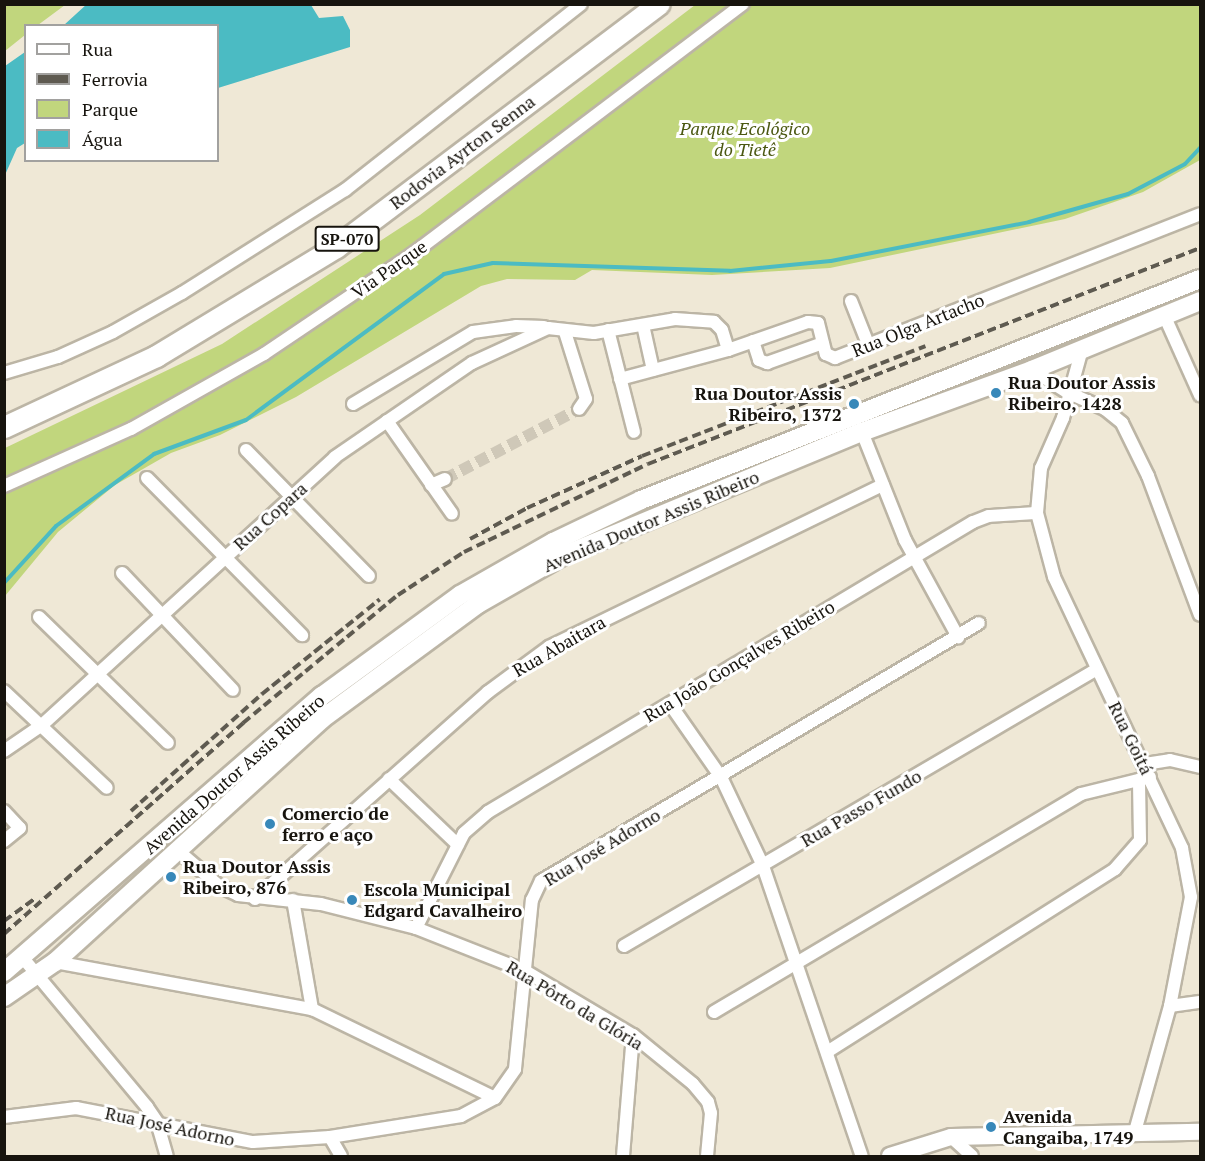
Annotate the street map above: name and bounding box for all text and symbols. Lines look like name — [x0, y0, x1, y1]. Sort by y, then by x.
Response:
legend — [24, 24, 219, 162]
text: Rua — [82, 37, 113, 61]
text: Ferrovia — [82, 67, 148, 91]
street label: Rodovia Ayrton Senna — [385, 90, 539, 214]
text: Parque — [82, 97, 138, 121]
park label: Parque Ecológico do Tietê — [680, 118, 810, 160]
text: Água — [82, 127, 123, 151]
road number: SP-070 — [314, 226, 380, 252]
street label: Via Parque — [347, 235, 431, 303]
street label: Rua Olga Artacho — [849, 289, 987, 361]
place label: Rua Doutor Assis Ribeiro, 1428 — [1008, 372, 1156, 415]
place label: Rua Doutor Assis Ribeiro, 1372 — [694, 383, 842, 426]
marker: Rua Doutor Assis Ribeiro, 1428 — [989, 386, 1003, 400]
marker: Rua Doutor Assis Ribeiro, 1372 — [847, 397, 861, 411]
street label: Avenida Doutor Assis Ribeiro — [540, 466, 762, 576]
street label: Rua Copara — [229, 477, 311, 555]
street label: Rua João Gonçalves Ribeiro — [640, 595, 838, 727]
street label: Rua Abaitara — [509, 611, 609, 681]
street label: Avenida Doutor Assis Ribeiro — [139, 689, 329, 859]
street label: Rua Goitá — [1104, 698, 1158, 778]
street label: Rua Passo Fundo — [797, 765, 925, 851]
place label: Comercio de ferro e aço — [282, 803, 389, 846]
street label: Rua José Adorno — [540, 804, 664, 890]
marker: Comercio de ferro e aço — [263, 817, 277, 831]
place label: Rua Doutor Assis Ribeiro, 876 — [183, 856, 331, 898]
marker: Rua Doutor Assis Ribeiro, 876 — [164, 870, 178, 884]
place label: Escola Municipal Edgard Cavalheiro — [364, 879, 522, 922]
marker: Escola Municipal Edgard Cavalheiro — [345, 893, 359, 907]
street label: Rua Pôrto da Glória — [503, 956, 647, 1054]
street label: Rua José Adorno — [103, 1102, 237, 1150]
place label: Avenida Cangaiba, 1749 — [1003, 1106, 1134, 1148]
marker: Avenida Cangaiba, 1749 — [984, 1120, 998, 1134]

